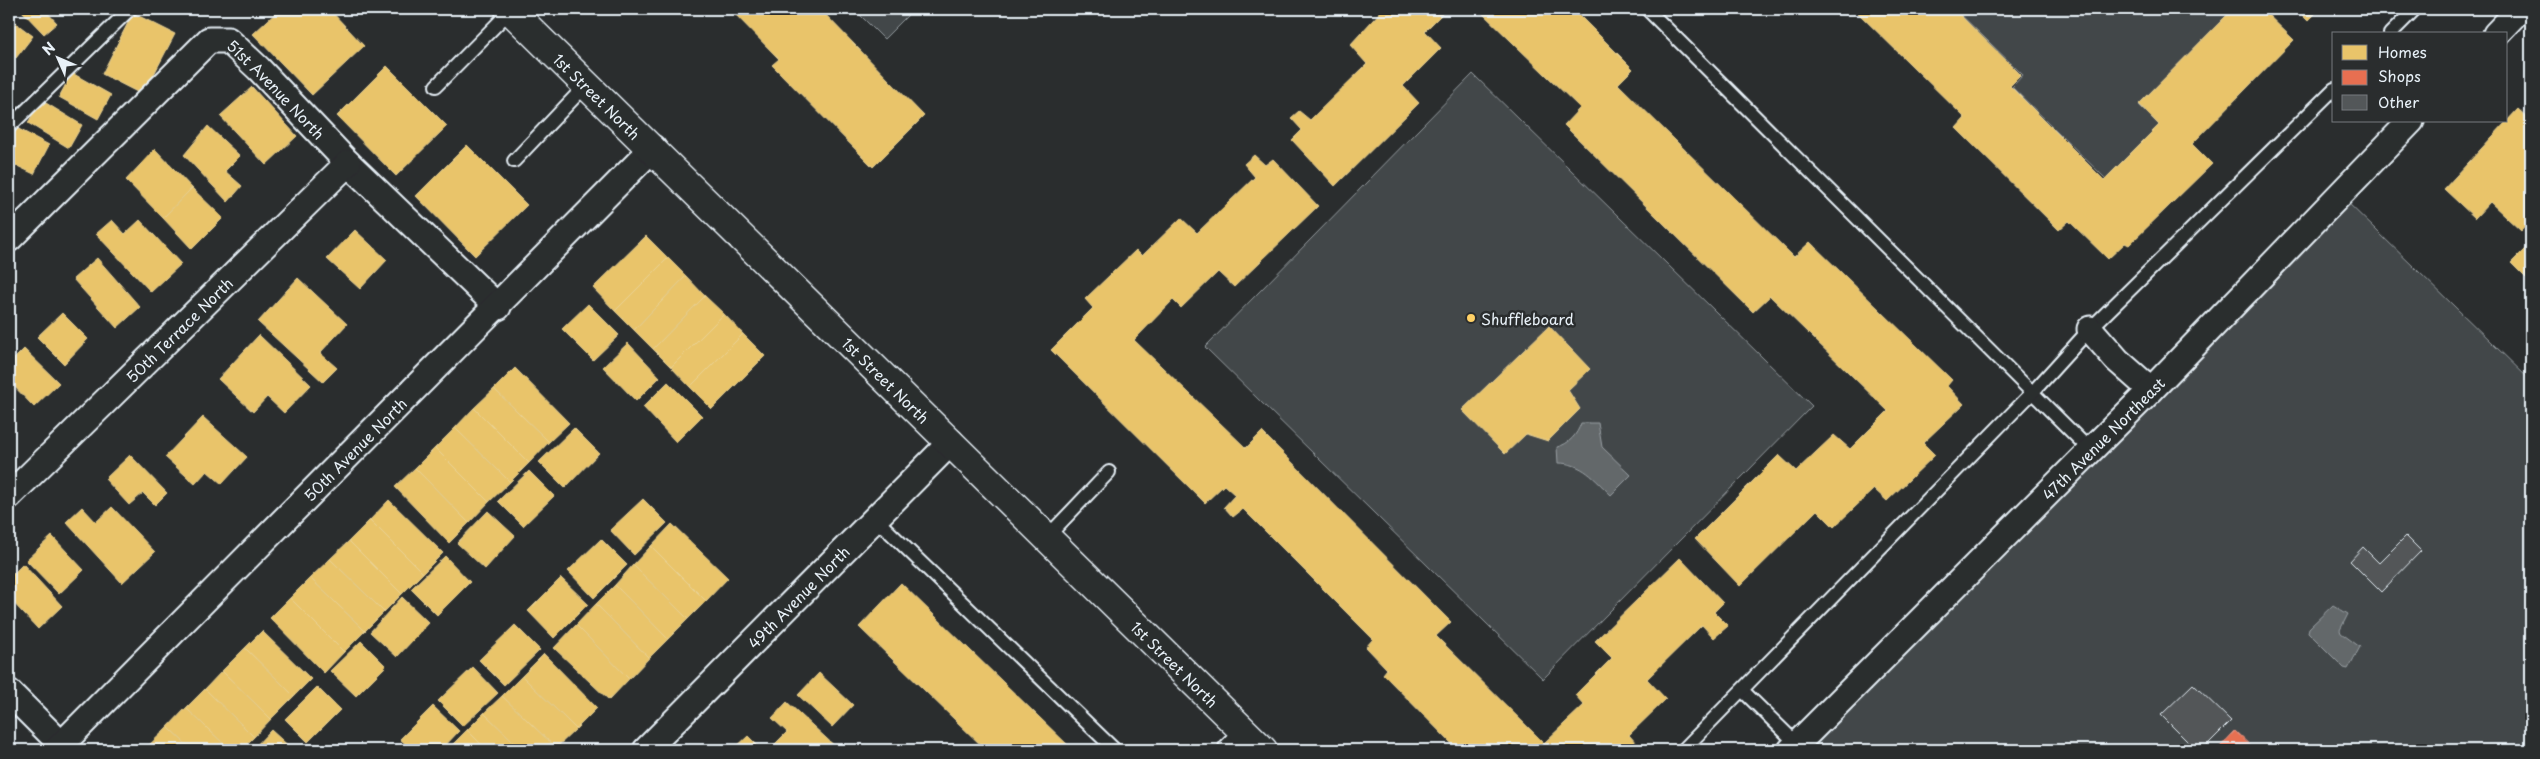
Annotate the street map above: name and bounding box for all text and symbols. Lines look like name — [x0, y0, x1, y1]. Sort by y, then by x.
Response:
north arrow — [32, 32, 82, 82]
legend — [2332, 32, 2508, 122]
street label: 51st Avenue North — [222, 34, 331, 144]
text: N — [37, 37, 60, 60]
text: Homes — [2378, 40, 2427, 63]
street label: 1st Street North — [549, 48, 646, 144]
text: Shops — [2378, 64, 2421, 87]
text: Other — [2378, 90, 2419, 113]
street label: 50th Terrace North — [120, 271, 237, 387]
place label: Shuffleboard — [1481, 307, 1574, 330]
marker: Shuffleboard — [1465, 312, 1477, 324]
street label: 1st Street North — [837, 331, 935, 428]
street label: 47th Avenue Northeast — [2036, 372, 2169, 505]
street label: 50th Avenue North — [298, 392, 411, 506]
street label: 49th Avenue North — [742, 540, 854, 653]
street label: 1st Street North — [1126, 615, 1224, 712]

